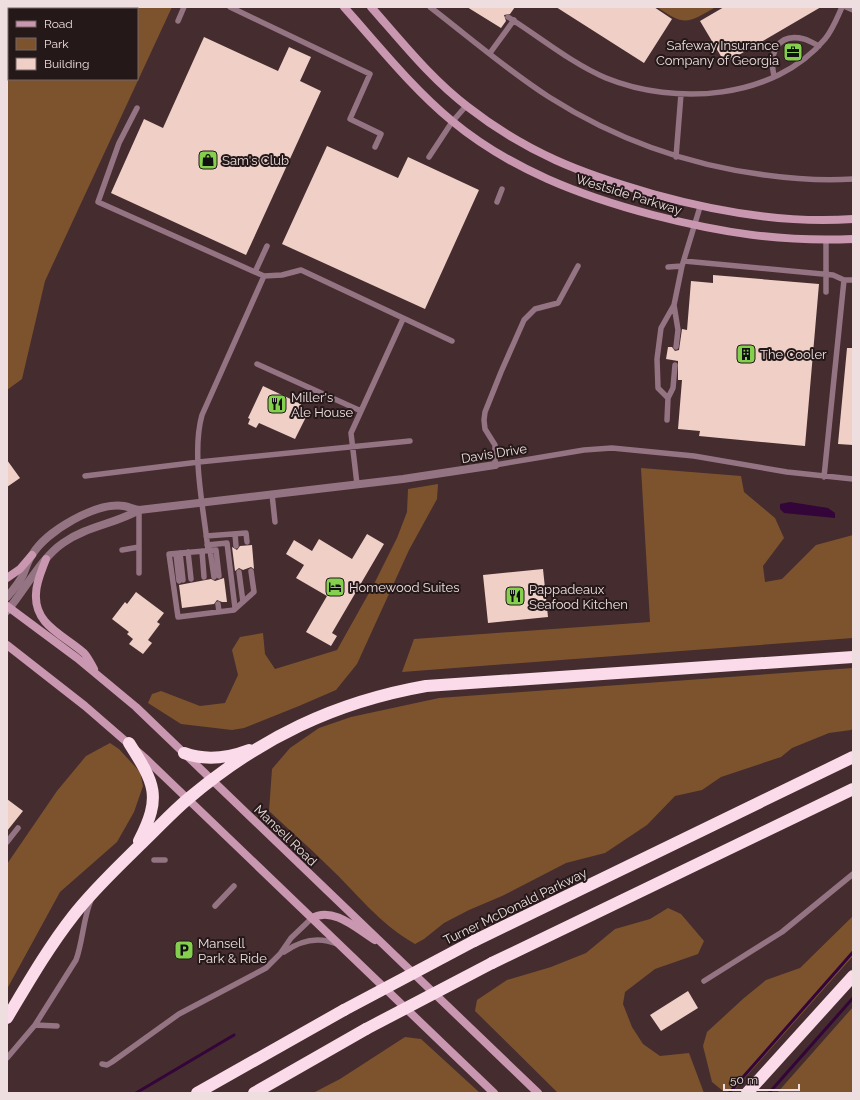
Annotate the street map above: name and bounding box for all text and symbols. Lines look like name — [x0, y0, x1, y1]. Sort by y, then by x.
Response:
legend — [8, 8, 138, 80]
text: Road — [44, 17, 73, 31]
text: Park — [44, 37, 69, 51]
place label: Safeway Insurance Company of Georgia — [656, 38, 779, 68]
office icon: Safeway Insurance Company of Georgia — [782, 41, 804, 63]
text: Building — [44, 57, 90, 71]
shop icon: Sam's Club — [197, 149, 219, 171]
place label: Sam's Club — [222, 153, 289, 168]
street label: Westside Parkway — [574, 171, 684, 218]
building icon: The Cooler — [735, 343, 757, 365]
place label: The Cooler — [760, 347, 827, 362]
place label: Miller's Ale House — [291, 390, 353, 420]
restaurant icon: Miller's Ale House — [266, 393, 288, 415]
street label: Davis Drive — [460, 441, 528, 466]
hotel icon: Homewood Suites — [324, 576, 346, 598]
place label: Homewood Suites — [349, 580, 459, 595]
place label: Pappadeaux Seafood Kitchen — [529, 582, 628, 612]
restaurant icon: Pappadeaux Seafood Kitchen — [504, 585, 526, 607]
street label: Mansell Road — [251, 802, 320, 869]
street label: Turner McDonald Parkway — [441, 865, 589, 948]
place label: Mansell Park & Ride — [198, 936, 267, 966]
parking icon: Mansell Park & Ride — [173, 939, 195, 961]
scale bar — [724, 1066, 799, 1092]
text: 50 m — [730, 1073, 758, 1087]

